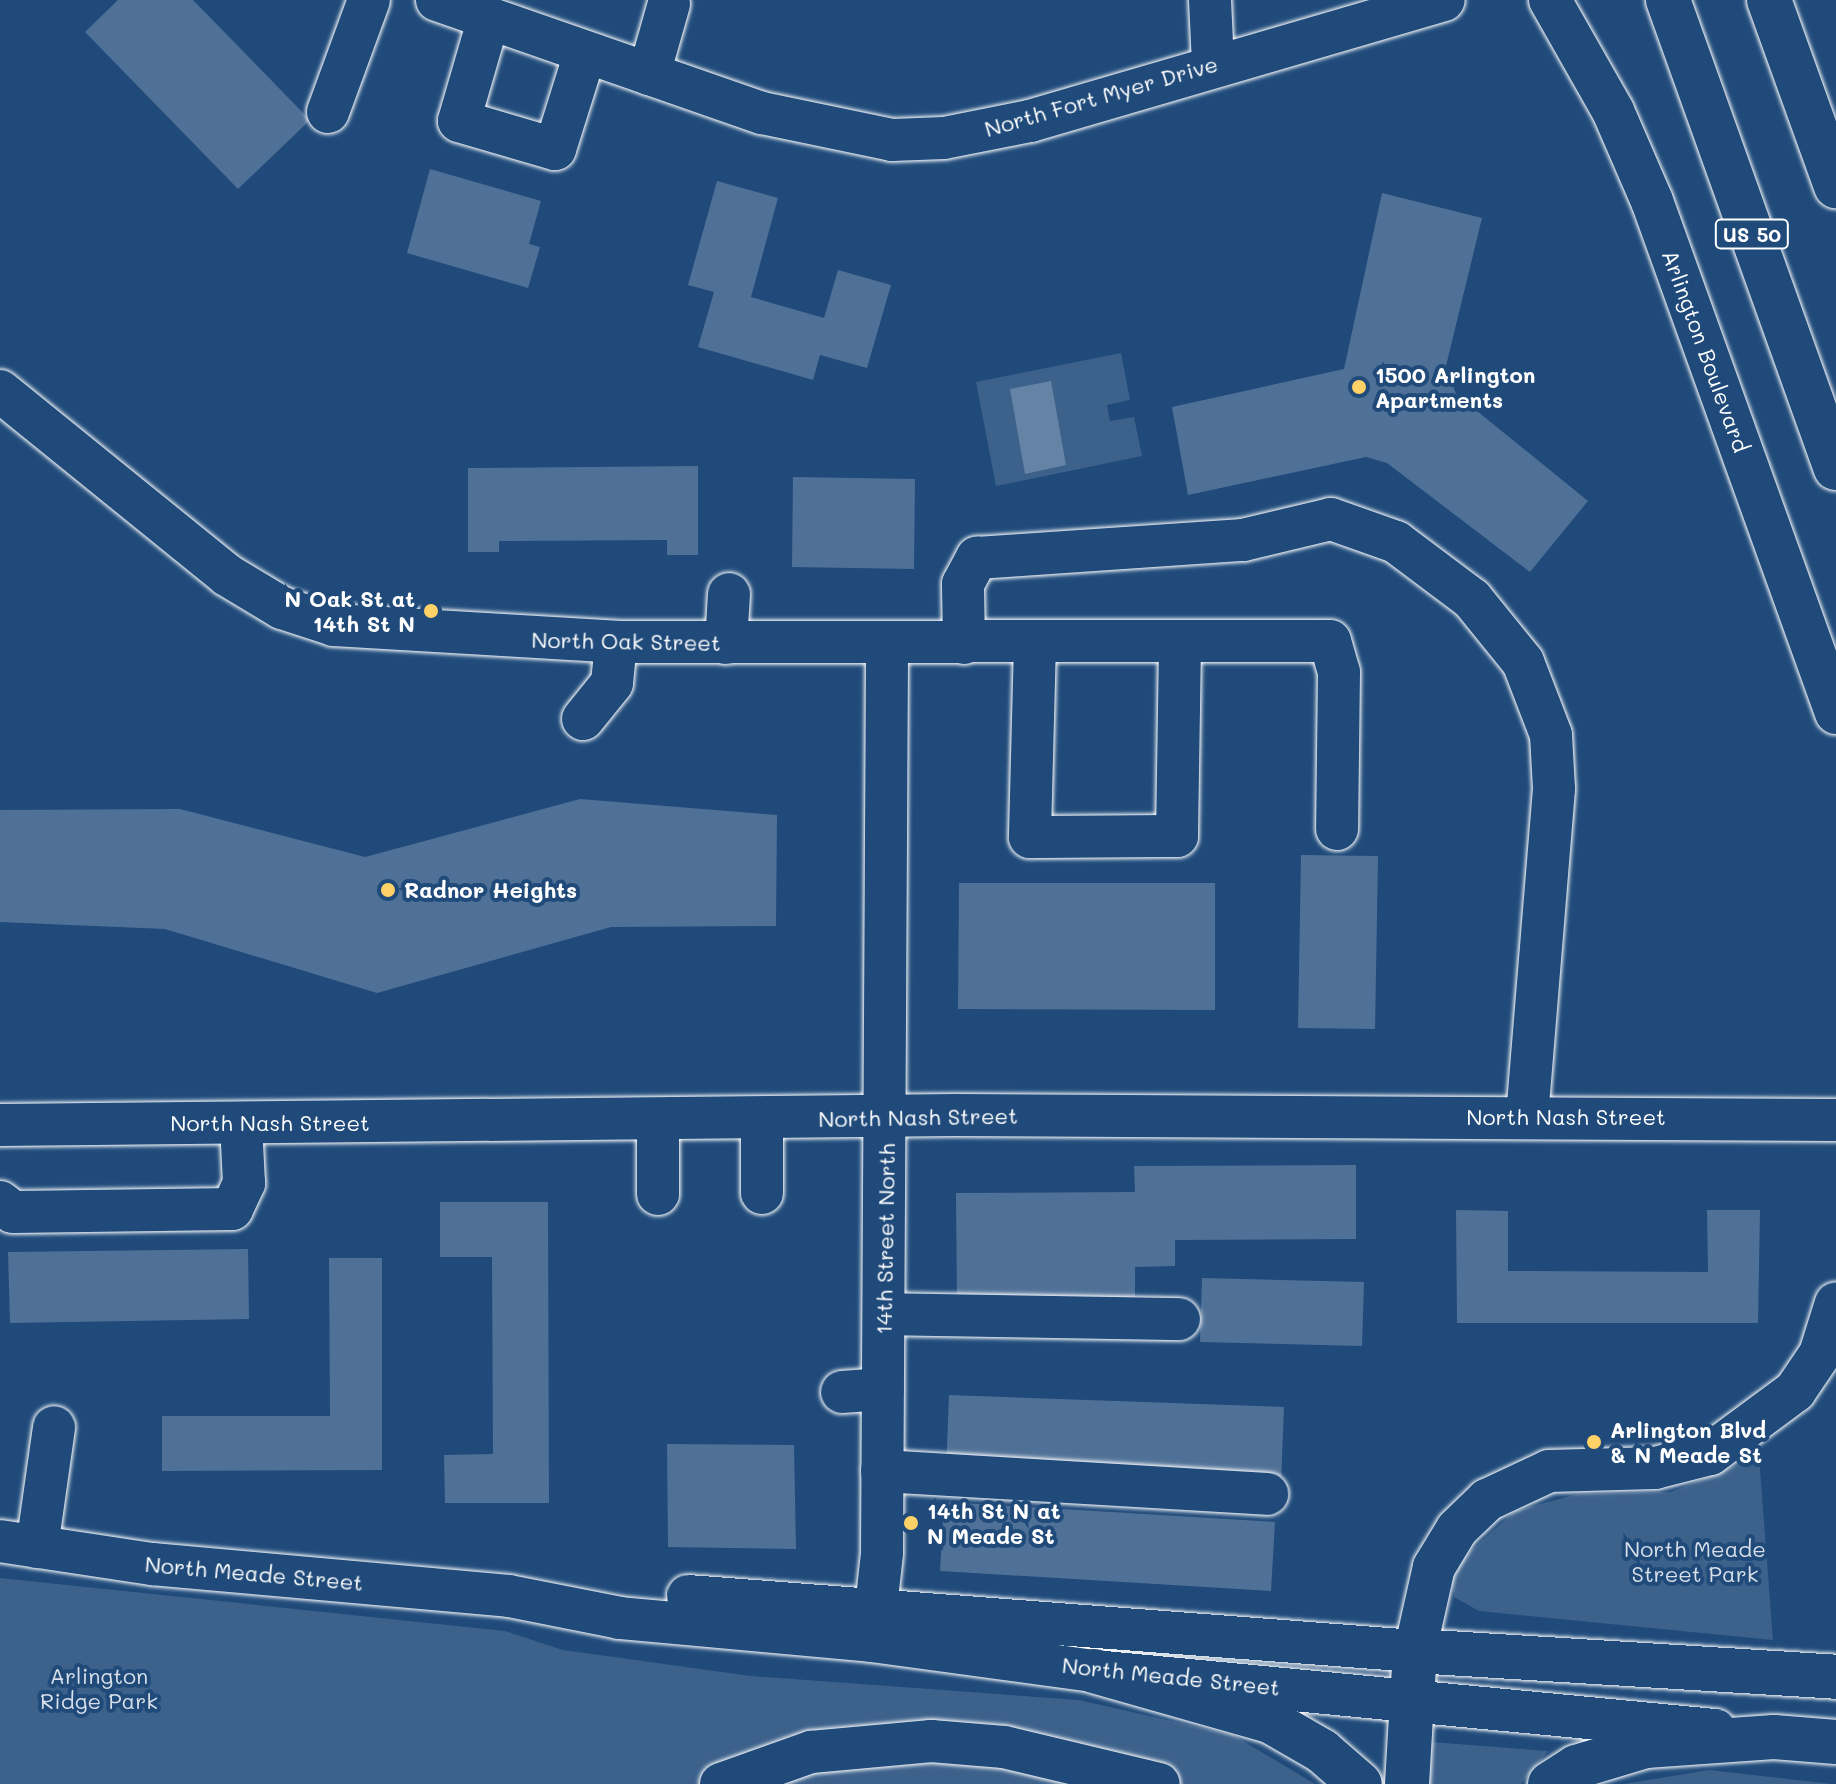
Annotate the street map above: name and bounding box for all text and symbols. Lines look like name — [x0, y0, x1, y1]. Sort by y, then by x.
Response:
street label: North Fort Myer Drive — [981, 50, 1221, 142]
road number: US 50 — [1714, 218, 1790, 250]
street label: Arlington Boulevard — [1657, 246, 1755, 456]
place label: 1500 Arlington Apartments — [1375, 361, 1535, 412]
marker: 1500 Arlington Apartments — [1350, 378, 1368, 396]
place label: N Oak St at 14th St N — [284, 585, 415, 636]
marker: N Oak St at 14th St N — [422, 602, 440, 620]
street label: North Oak Street — [531, 626, 721, 656]
place label: Radnor Heights — [404, 877, 577, 903]
marker: Radnor Heights — [379, 881, 397, 899]
street label: North Nash Street — [818, 1102, 1018, 1132]
street label: North Nash Street — [1466, 1104, 1666, 1130]
street label: North Nash Street — [170, 1110, 370, 1136]
street label: 14th Street North — [870, 1143, 900, 1335]
place label: Arlington Blvd & N Meade St — [1610, 1416, 1766, 1468]
marker: Arlington Blvd & N Meade St — [1585, 1433, 1603, 1451]
place label: 14th St N at N Meade St — [927, 1497, 1061, 1548]
marker: 14th St N at N Meade St — [902, 1514, 920, 1532]
park label: North Meade Street Park — [1624, 1535, 1766, 1586]
street label: North Meade Street — [144, 1550, 364, 1596]
street label: North Meade Street — [1061, 1651, 1281, 1701]
park label: Arlington Ridge Park — [40, 1662, 158, 1714]

